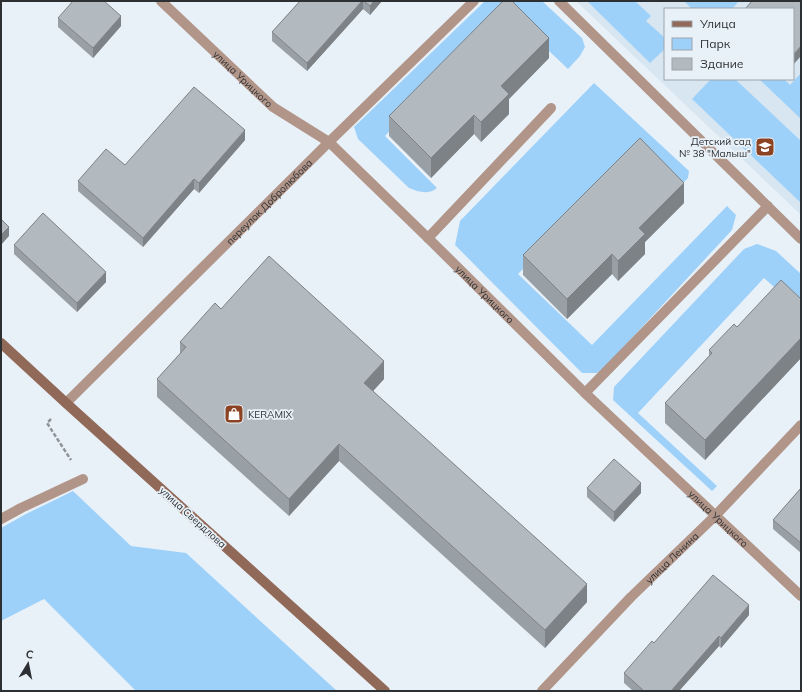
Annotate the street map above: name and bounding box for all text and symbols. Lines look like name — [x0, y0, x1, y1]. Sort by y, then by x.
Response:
legend — [664, 8, 794, 80]
text: Улица — [699, 16, 736, 31]
text: Парк — [700, 36, 731, 51]
street label: улица Урицкого — [210, 48, 276, 111]
text: Здание — [700, 56, 744, 71]
place label: Детский сад № 38 "Малыш" — [679, 135, 751, 160]
school or university icon: Детский сад № 38 "Малыш" — [754, 136, 776, 158]
street label: переулок Добролюбова — [223, 156, 315, 248]
street label: улица Урицкого — [452, 263, 517, 326]
shop icon: KERAMIX — [223, 403, 245, 425]
place label: KERAMIX — [248, 408, 293, 421]
street label: улица Свердлова — [157, 484, 229, 551]
street label: улица Урицкого — [685, 488, 751, 550]
street label: улица Ленина — [643, 529, 701, 587]
north arrow — [8, 644, 48, 684]
text: С — [25, 647, 35, 662]

